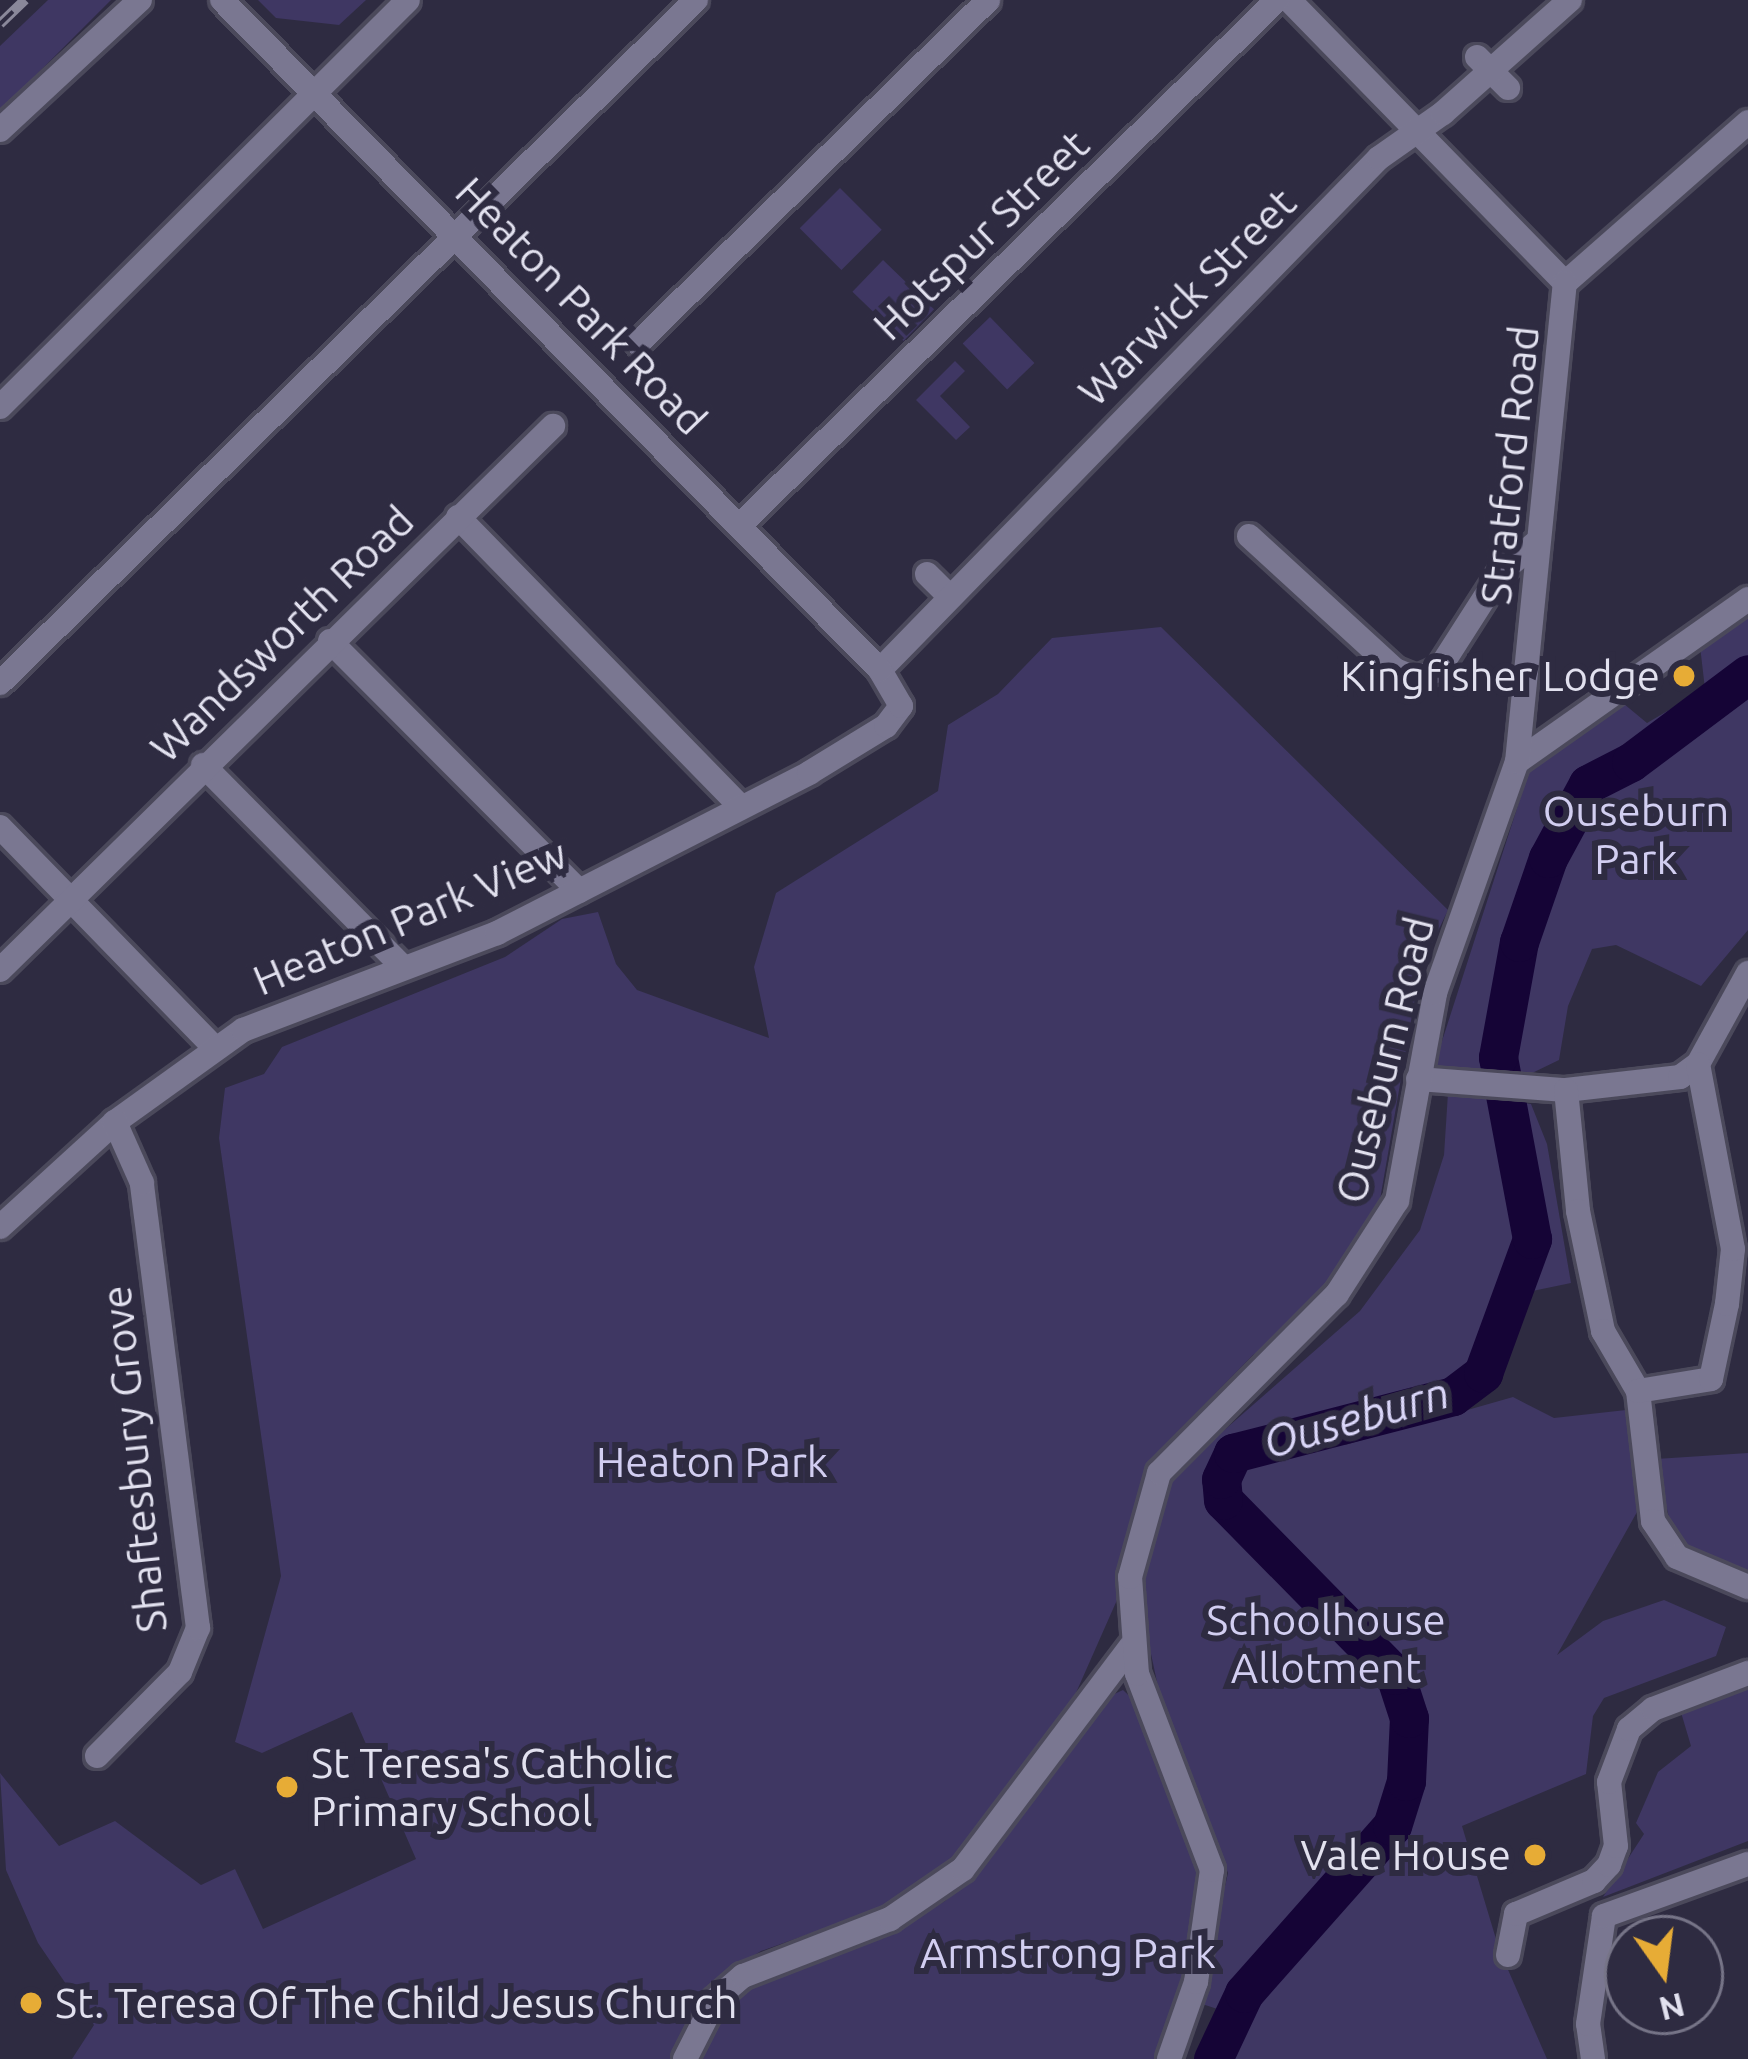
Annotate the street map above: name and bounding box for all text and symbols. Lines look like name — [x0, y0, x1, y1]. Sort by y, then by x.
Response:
street label: Hotspur Street — [863, 120, 1099, 350]
street label: Heaton Park Road — [445, 167, 717, 445]
street label: Warwick Street — [1068, 178, 1306, 416]
street label: Stratford Road — [1470, 323, 1550, 607]
street label: Wandsworth Road — [140, 496, 424, 772]
place label: Kingfisher Lodge — [1340, 651, 1660, 701]
marker: Kingfisher Lodge — [1671, 663, 1697, 689]
park label: Ouseburn Park — [1543, 786, 1729, 884]
street label: Heaton Park View — [246, 828, 574, 1006]
street label: Ouseburn Road — [1325, 912, 1445, 1208]
street label: Shaftesbury Grove — [91, 1283, 177, 1635]
water label: Ouseburn — [1257, 1365, 1455, 1469]
park label: Heaton Park — [596, 1437, 828, 1487]
park label: Schoolhouse Allotment — [1206, 1595, 1446, 1694]
place label: St Teresa's Catholic Primary School — [311, 1738, 673, 1836]
marker: St Teresa's Catholic Primary School — [274, 1774, 300, 1800]
place label: Vale House — [1300, 1830, 1511, 1880]
marker: Vale House — [1522, 1842, 1548, 1868]
north arrow — [1604, 1915, 1724, 2035]
park label: Armstrong Park — [920, 1928, 1216, 1978]
place label: St. Teresa Of The Child Jesus Church — [55, 1978, 737, 2028]
text: N — [1656, 1987, 1689, 2028]
marker: St. Teresa Of The Child Jesus Church — [18, 1990, 44, 2016]

